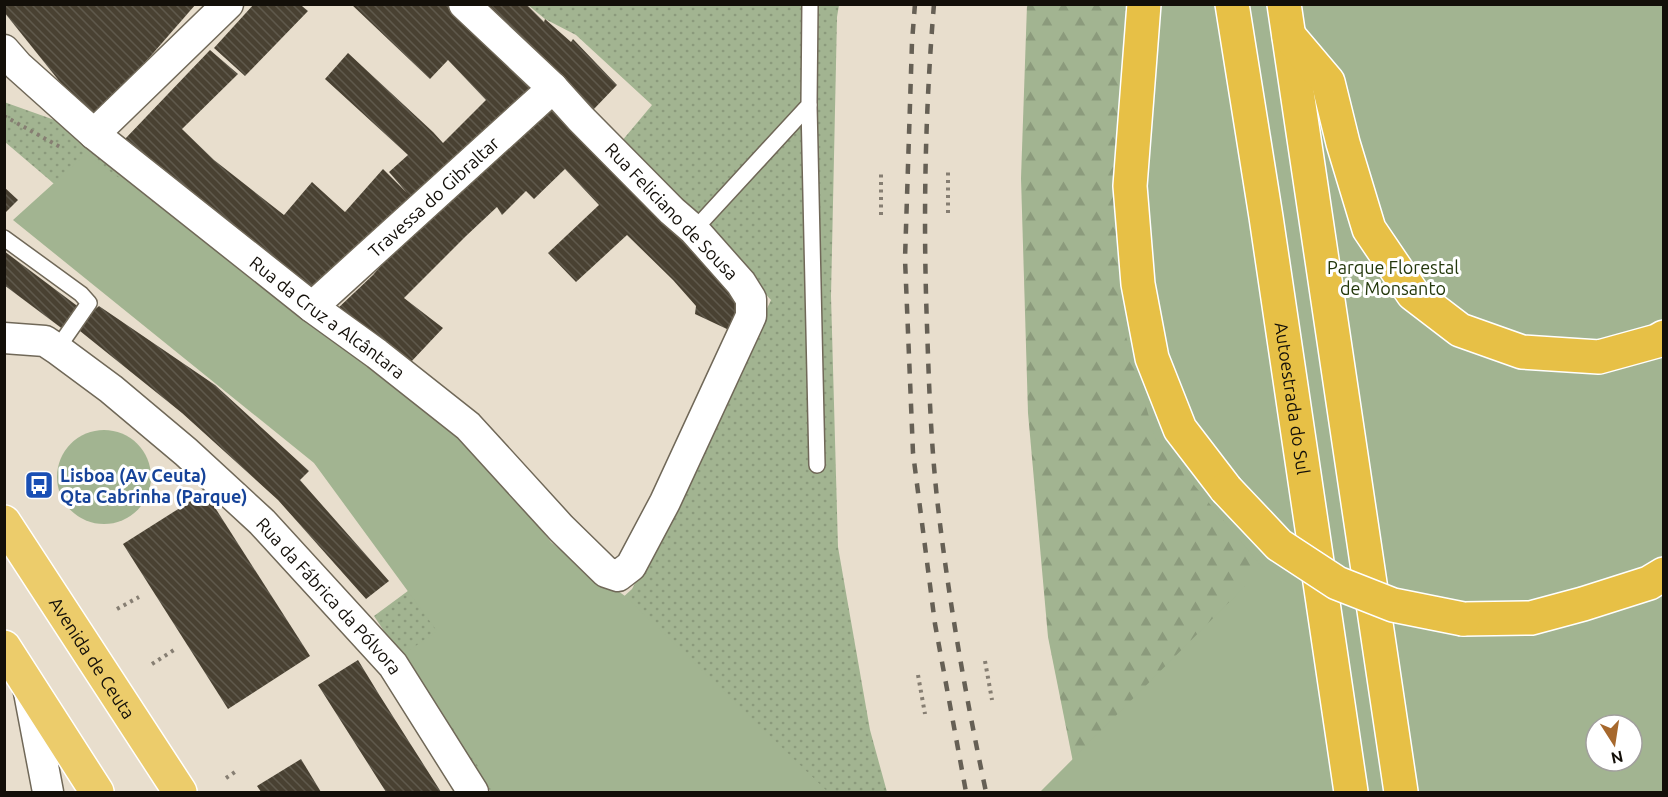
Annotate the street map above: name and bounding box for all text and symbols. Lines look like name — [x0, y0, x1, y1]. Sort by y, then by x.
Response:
street label: Travessa do Gibraltar — [364, 132, 503, 261]
street label: Rua Feliciano de Sousa — [602, 139, 742, 283]
street label: Rua da Cruz a Alcântara — [246, 252, 409, 382]
park label: Parque Florestal de Monsanto — [1327, 257, 1459, 298]
street label: Autoestrada do Sul — [1272, 321, 1314, 476]
place label: Lisboa (Av Ceuta) Qta Cabrinha (Parque) — [60, 465, 248, 507]
bus stop icon: Lisboa (Av Ceuta) Qta Cabrinha (Parque) — [23, 469, 55, 501]
street label: Rua da Fábrica da Pólvora — [253, 513, 406, 678]
street label: Avenida de Ceuta — [46, 593, 139, 722]
north arrow — [1584, 713, 1644, 773]
text: N — [1609, 748, 1625, 768]

